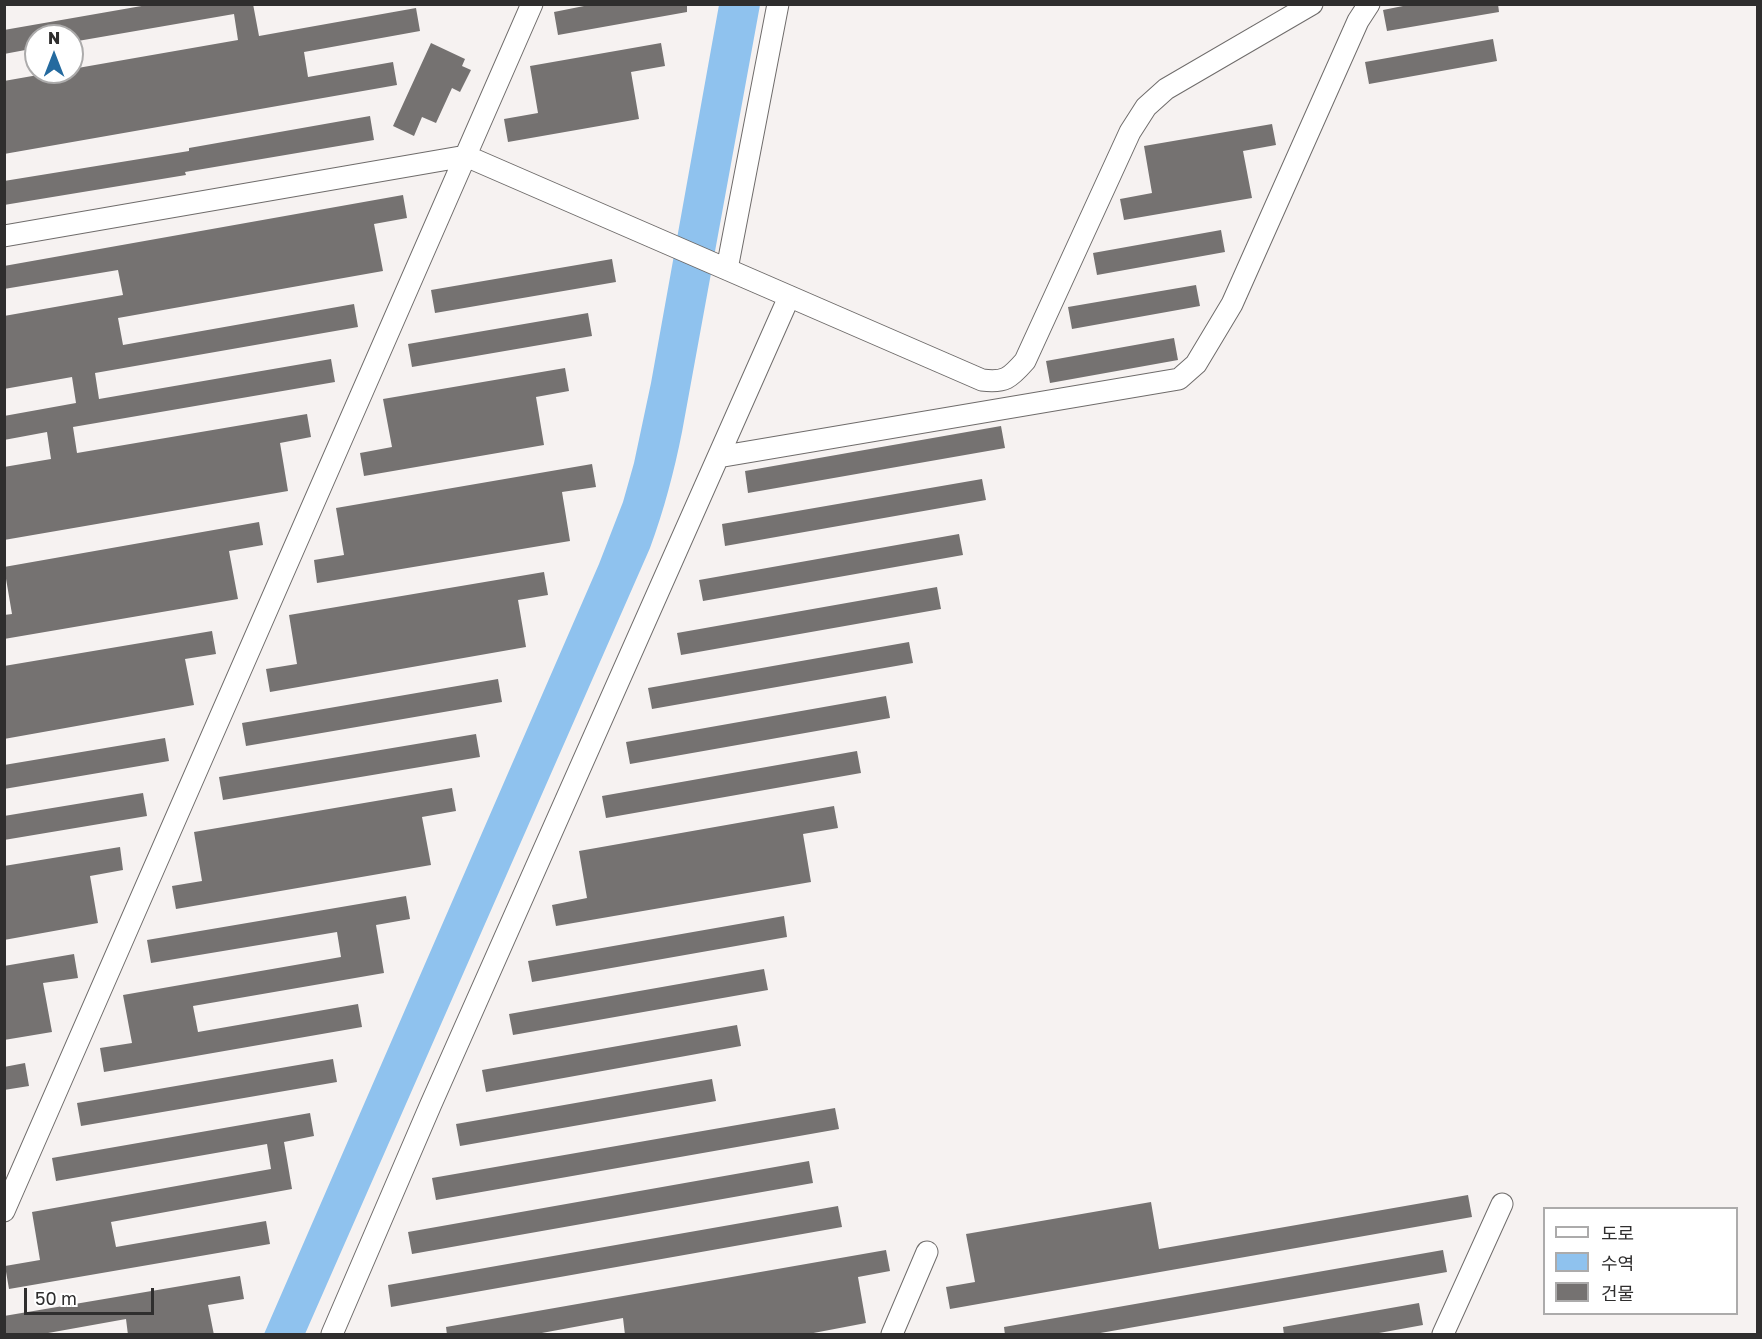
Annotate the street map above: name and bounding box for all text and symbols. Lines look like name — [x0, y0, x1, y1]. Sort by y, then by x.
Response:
north arrow — [24, 24, 84, 84]
text: N — [48, 28, 60, 48]
legend — [1543, 1207, 1738, 1315]
text: 도로 — [1601, 1222, 1634, 1244]
text: 수역 — [1601, 1252, 1634, 1274]
scale bar — [27, 1276, 158, 1314]
text: 건물 — [1601, 1282, 1634, 1304]
text: 50 m — [35, 1287, 77, 1309]

